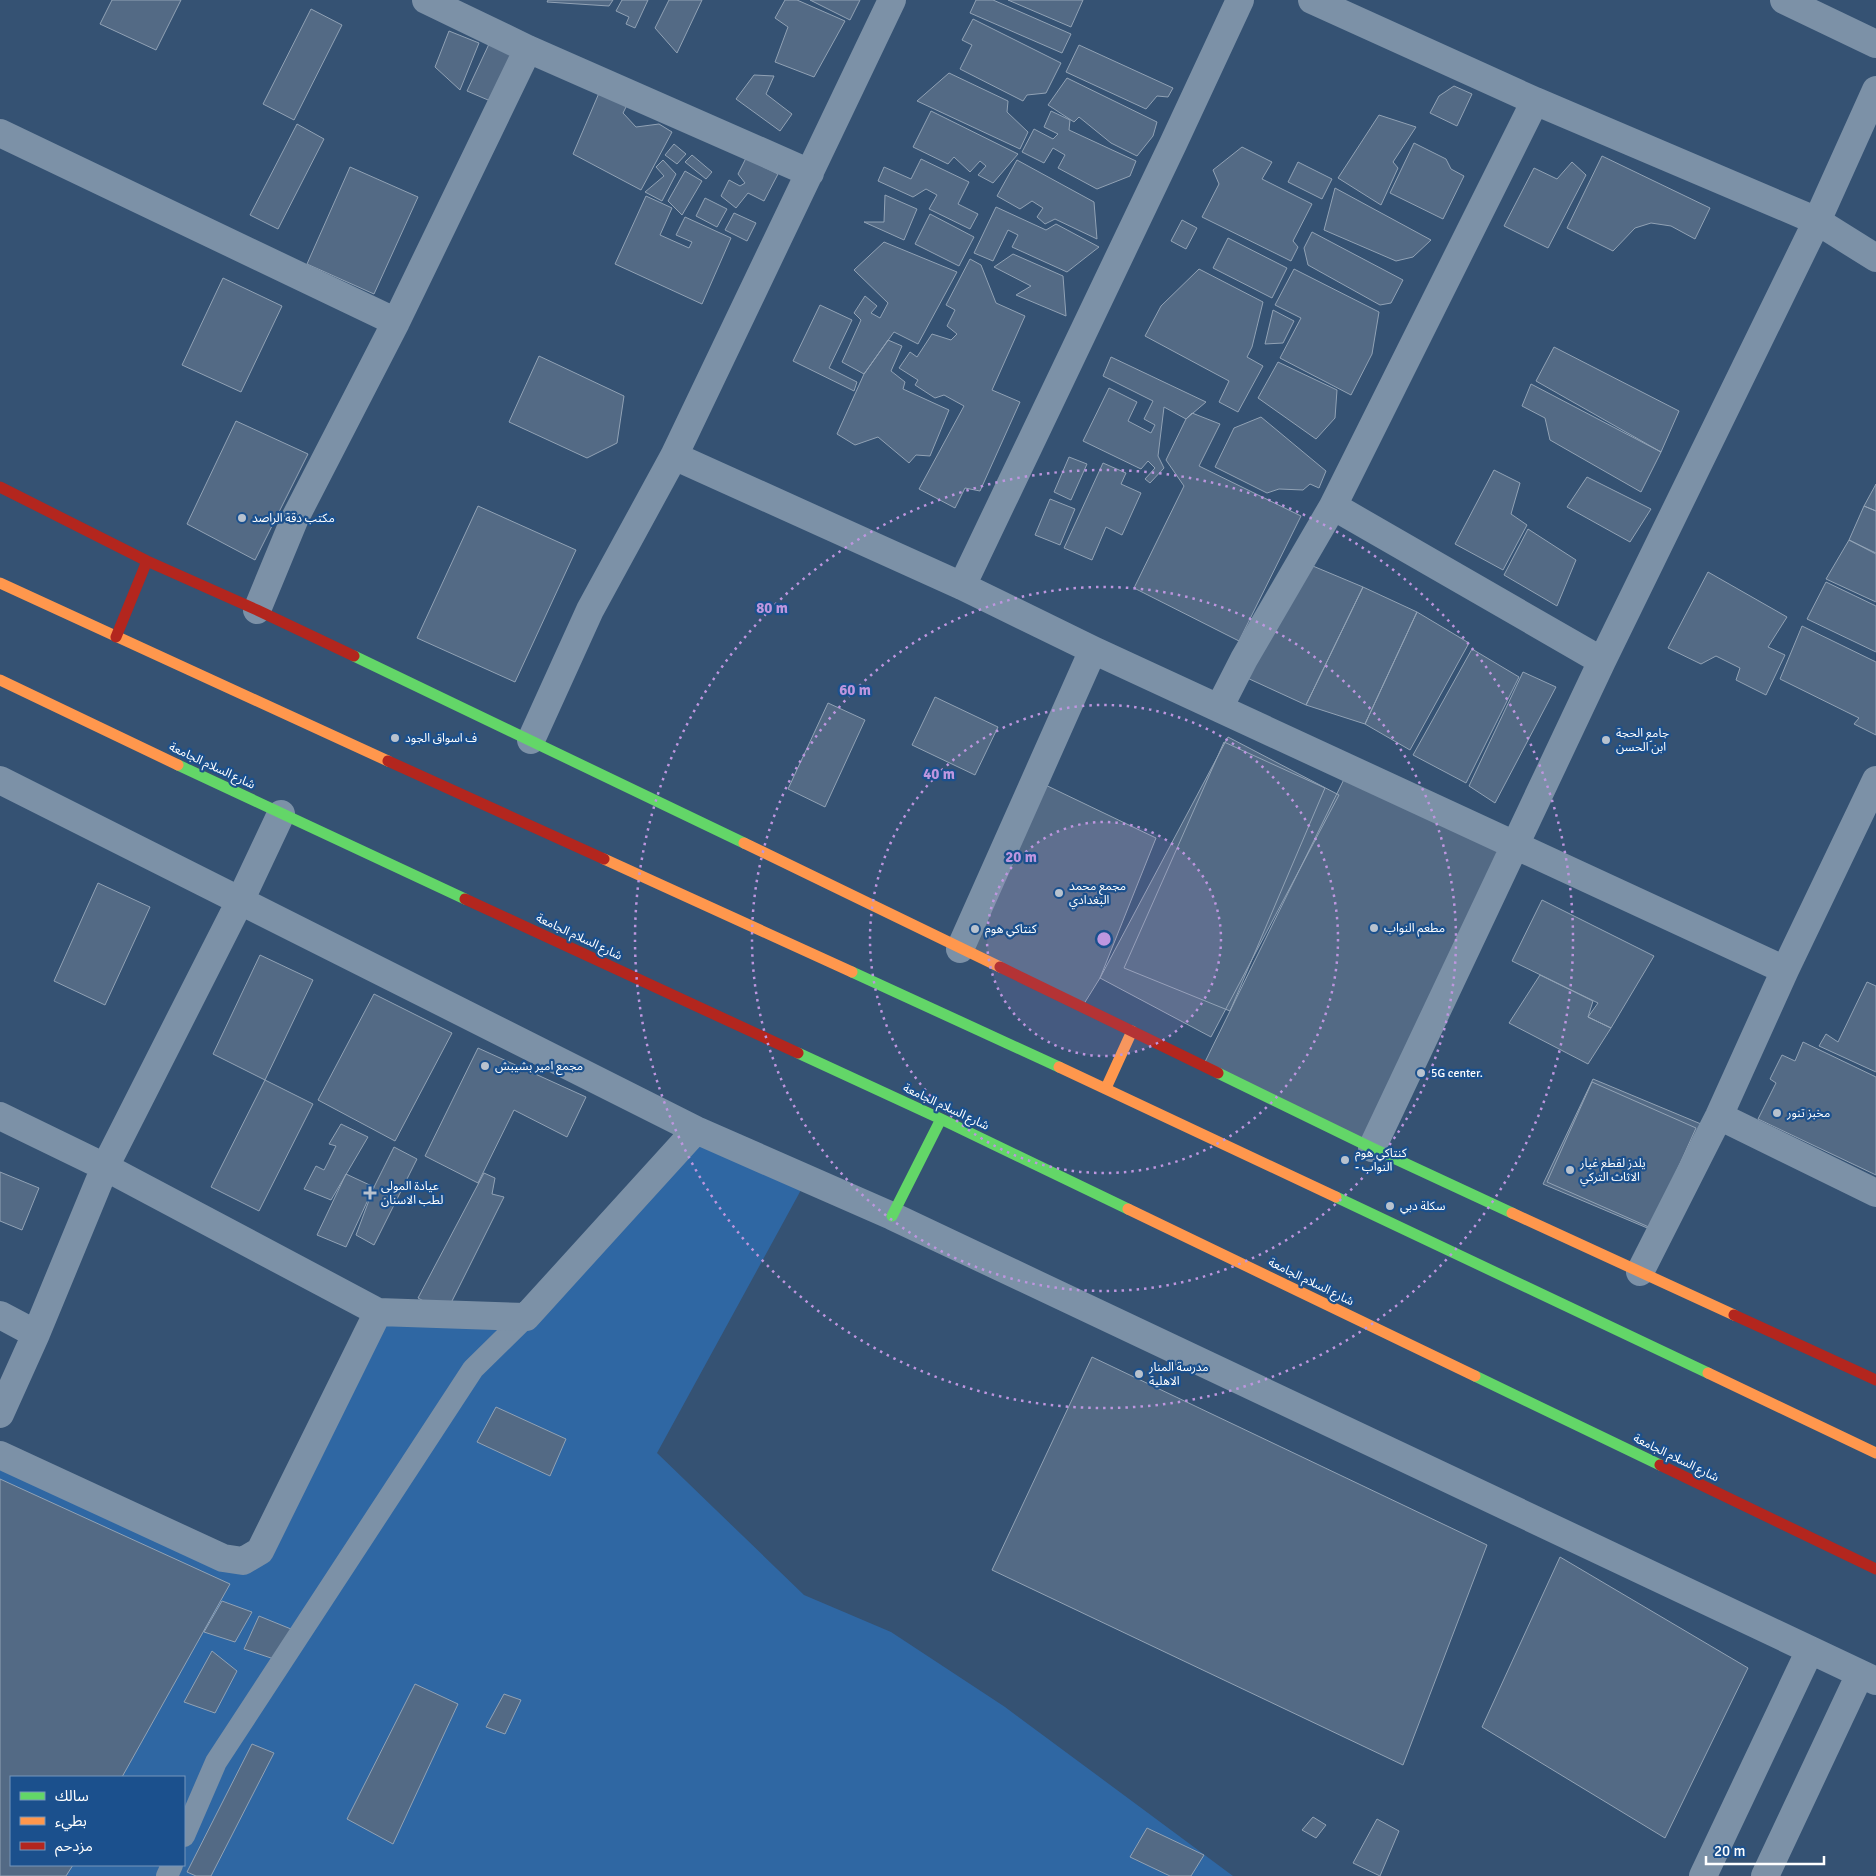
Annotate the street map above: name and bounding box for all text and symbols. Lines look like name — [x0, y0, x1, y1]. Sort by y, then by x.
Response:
place label: مكتب دقة الراصد — [252, 511, 335, 526]
marker: مكتب دقة الراصد — [236, 512, 248, 524]
text: 80 m — [756, 599, 788, 617]
text: 60 m — [839, 681, 871, 699]
place label: جامع الحجة ابن الحسن — [1616, 726, 1669, 755]
place label: ف اسواق الجود — [405, 731, 477, 746]
marker: ف اسواق الجود — [389, 732, 401, 744]
marker: جامع الحجة ابن الحسن — [1600, 734, 1612, 746]
street label: شارع السلام الجامعة — [166, 739, 257, 793]
text: 40 m — [923, 765, 955, 783]
text: 20 m — [1005, 848, 1037, 866]
place label: مجمع محمد البغدادي — [1069, 879, 1126, 909]
marker: مجمع محمد البغدادي — [1053, 887, 1065, 899]
street label: شارع السلام الجامعة — [533, 910, 624, 964]
place label: مطعم النواب — [1384, 921, 1445, 937]
place label: كنتاكي هوم — [985, 922, 1038, 938]
marker: مطعم النواب — [1368, 922, 1380, 934]
marker: كنتاكي هوم — [969, 923, 981, 935]
centre of rings — [1095, 930, 1113, 948]
place label: مجمع امير بشيبش — [495, 1059, 583, 1075]
marker: مجمع امير بشيبش — [479, 1060, 491, 1072]
place label: 5G center. — [1431, 1066, 1483, 1081]
marker: 5G center. — [1415, 1067, 1427, 1079]
street label: شارع السلام الجامعة — [900, 1080, 991, 1134]
place label: مخبز تنور — [1786, 1106, 1830, 1121]
marker: مخبز تنور — [1771, 1107, 1783, 1119]
place label: كنتاكي هوم - النواب — [1355, 1146, 1408, 1175]
marker: كنتاكي هوم - النواب — [1339, 1154, 1351, 1166]
place label: يلدز لقطع غيار الاثاث التركي — [1579, 1156, 1646, 1186]
marker: يلدز لقطع غيار الاثاث التركي — [1564, 1164, 1576, 1176]
place label: عيادة المولى لطب الاسنان — [381, 1179, 443, 1208]
marker: عيادة المولى لطب الاسنان — [363, 1186, 377, 1200]
place label: سكلة دبي — [1400, 1199, 1445, 1215]
marker: سكلة دبي — [1384, 1200, 1396, 1212]
street label: شارع السلام الجامعة — [1265, 1255, 1356, 1310]
place label: مدرسة المنار الاهلية — [1148, 1360, 1209, 1389]
marker: مدرسة المنار الاهلية — [1133, 1368, 1145, 1380]
street label: شارع السلام الجامعة — [1630, 1431, 1721, 1486]
legend — [10, 1776, 185, 1866]
text: سالك — [55, 1787, 89, 1805]
text: بطيء — [55, 1812, 87, 1832]
scale bar — [1706, 1834, 1824, 1866]
text: مزدحم — [55, 1837, 93, 1857]
text: 20 m — [1714, 1842, 1745, 1860]

